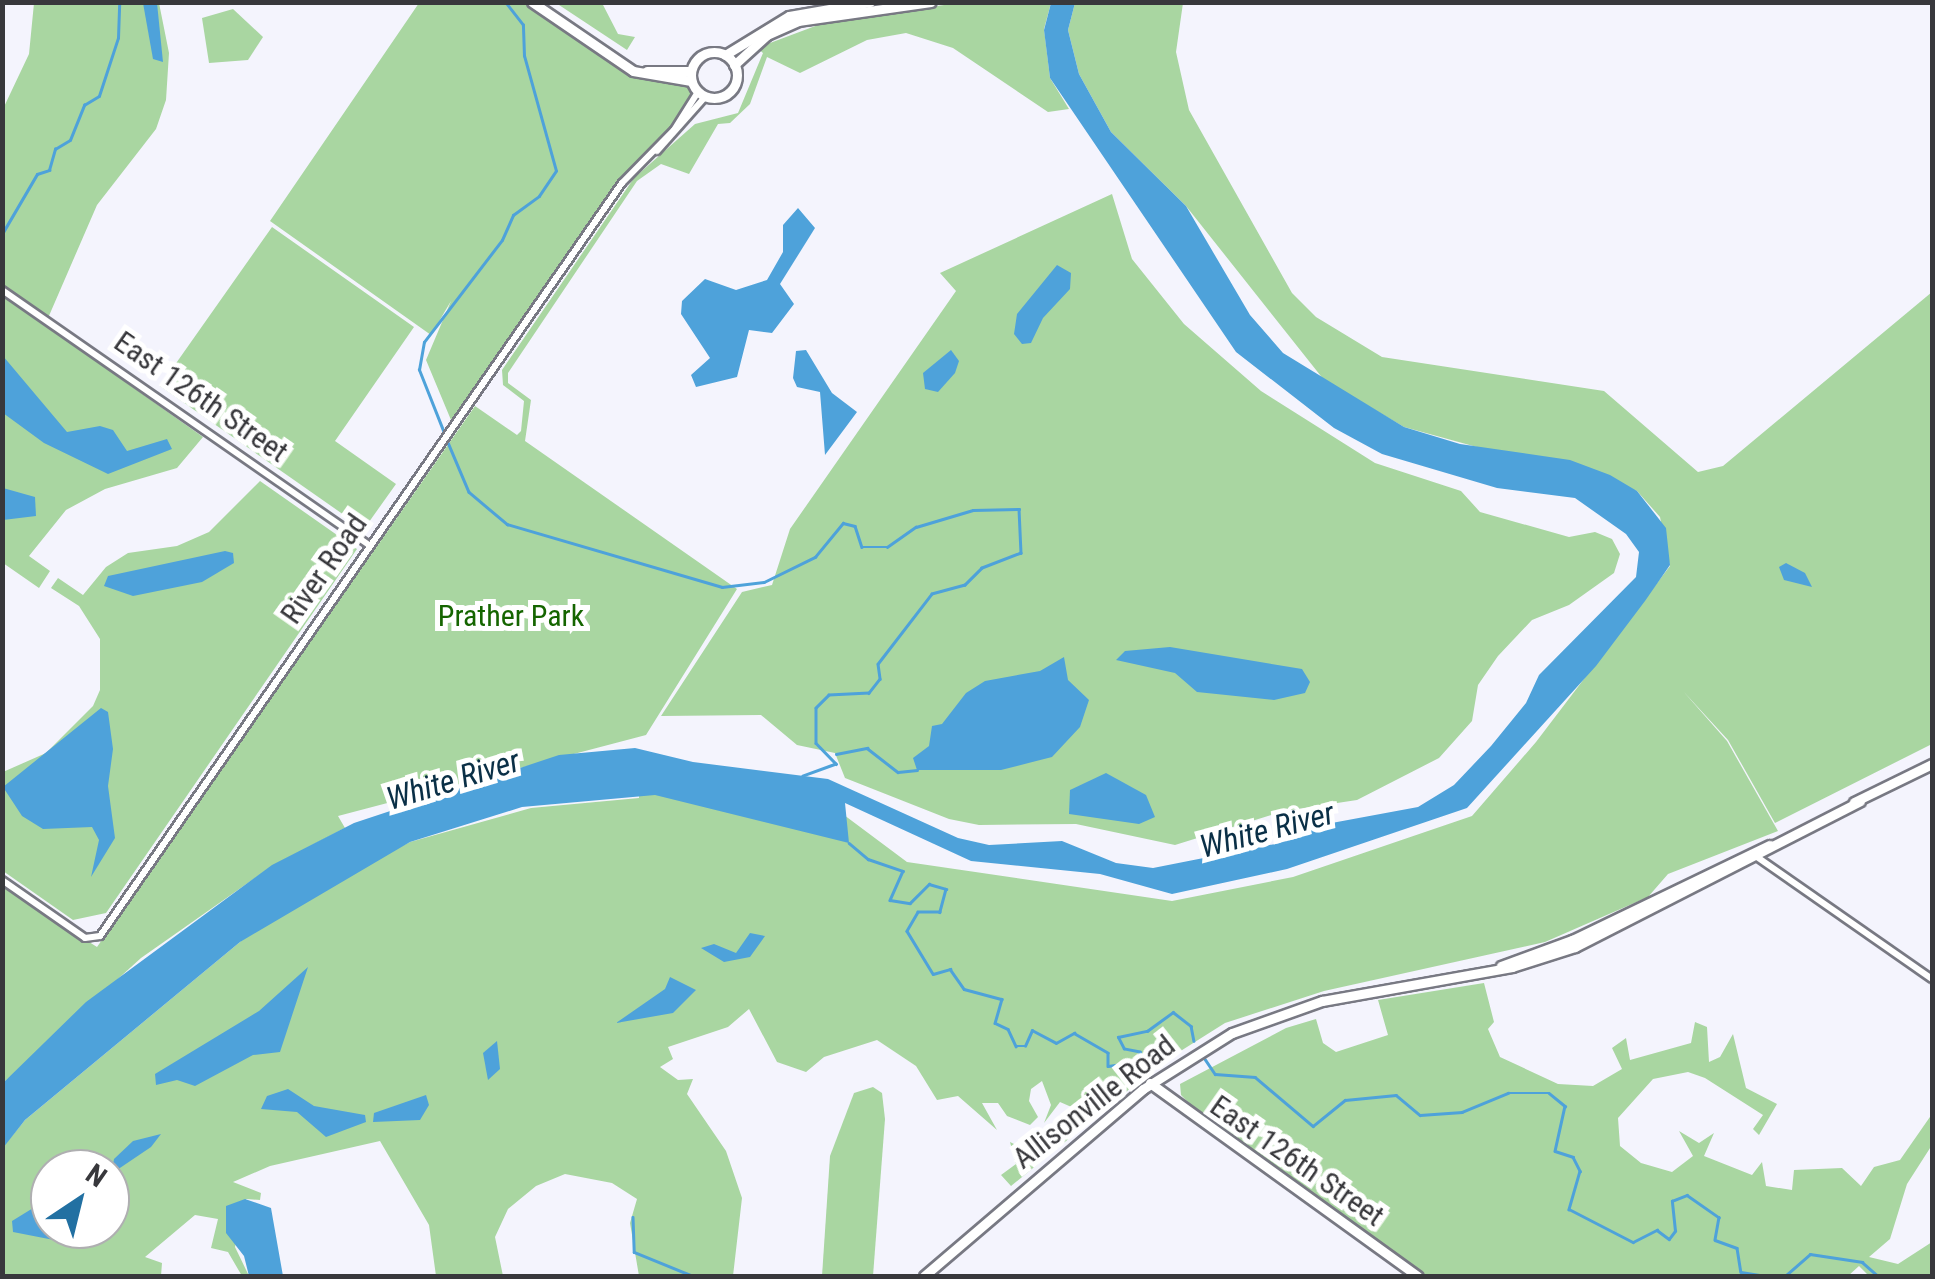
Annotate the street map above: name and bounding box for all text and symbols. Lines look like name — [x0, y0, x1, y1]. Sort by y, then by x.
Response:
street label: East 126th Street — [107, 324, 295, 470]
street label: River Road — [273, 507, 375, 631]
park label: Prather Park — [438, 598, 584, 634]
water label: White River — [382, 742, 524, 818]
water label: White River — [1196, 794, 1338, 866]
street label: Allisonville Road — [1006, 1028, 1182, 1176]
street label: East 126th Street — [1203, 1088, 1391, 1234]
north arrow — [30, 1149, 130, 1249]
text: N — [80, 1157, 113, 1194]

